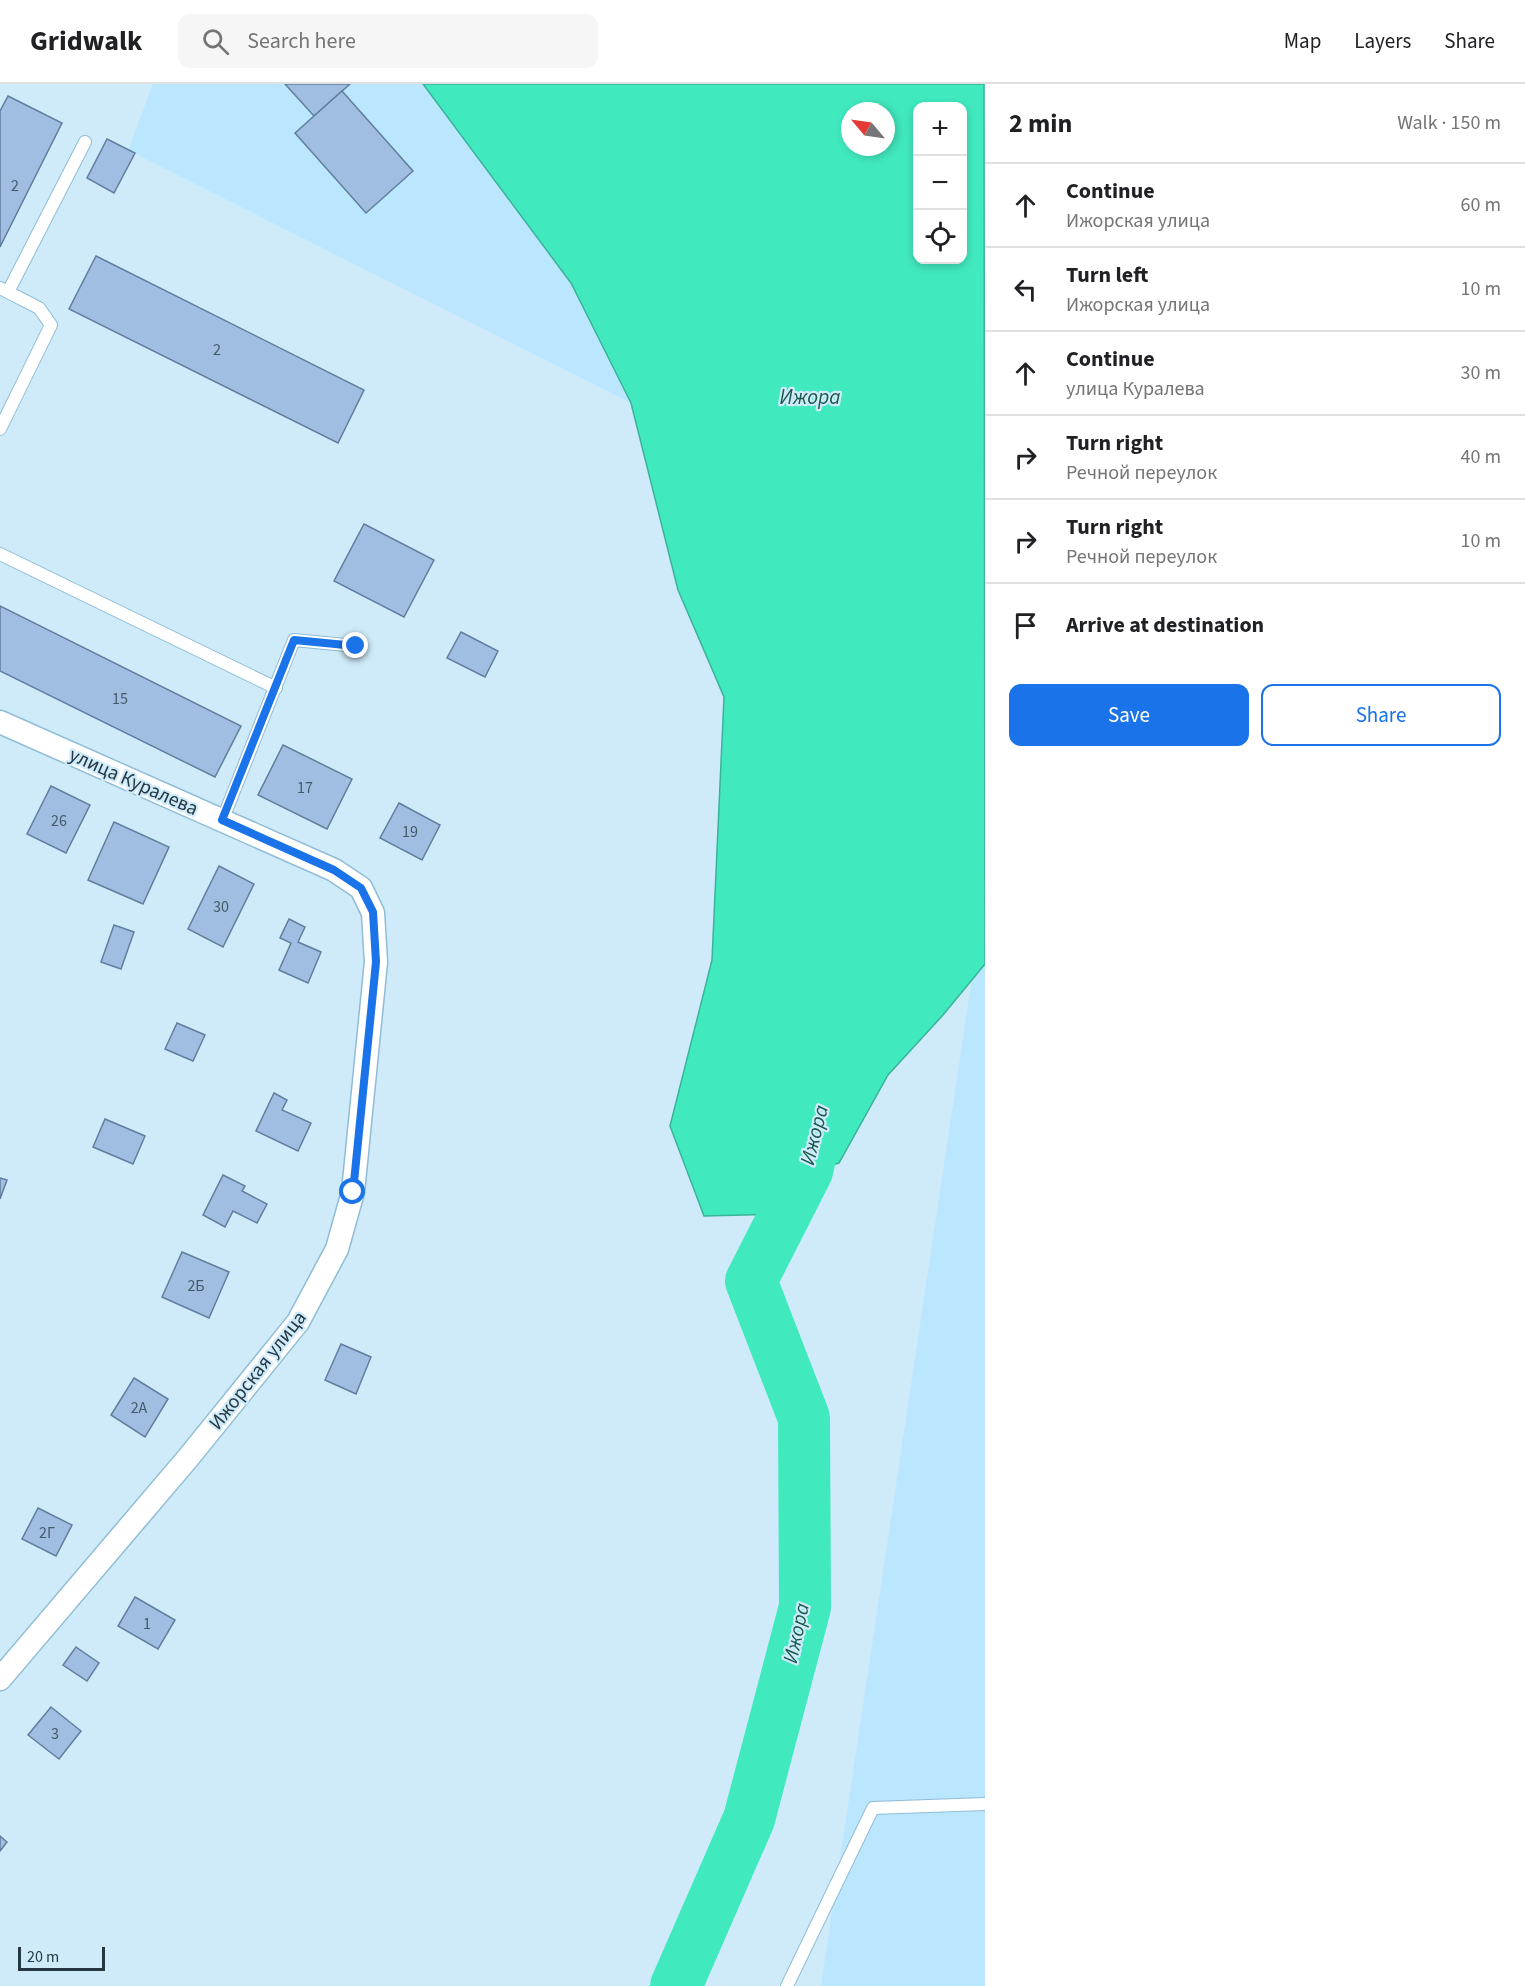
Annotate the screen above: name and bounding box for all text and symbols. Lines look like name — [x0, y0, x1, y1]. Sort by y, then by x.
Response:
search box — [178, 14, 598, 68]
text: Gridwalk — [30, 21, 142, 61]
icon: search — [199, 25, 232, 58]
text: Search here — [247, 25, 356, 57]
text: Map — [1284, 26, 1321, 56]
text: Layers — [1354, 26, 1411, 56]
text: Share — [1444, 26, 1495, 56]
north arrow — [841, 102, 895, 156]
map controls — [913, 102, 967, 264]
button: + — [913, 102, 967, 156]
text: 2 min — [1009, 105, 1072, 142]
text: Walk · 150 m — [1397, 109, 1501, 137]
button: − — [913, 156, 967, 210]
house number: 2 — [11, 175, 19, 197]
text: Continue — [1066, 175, 1155, 207]
icon: ahead — [1009, 189, 1042, 222]
text: 60 m — [1461, 191, 1501, 219]
text: Ижорская улица — [1066, 207, 1210, 235]
button: locate — [913, 210, 967, 264]
text: Turn left — [1066, 259, 1148, 291]
icon: left — [1009, 273, 1042, 306]
text: 10 m — [1461, 275, 1501, 303]
text: Ижорская улица — [1066, 291, 1210, 319]
house number: 2 — [213, 339, 221, 361]
text: Continue — [1066, 343, 1155, 375]
icon: ahead — [1009, 357, 1042, 390]
text: 30 m — [1461, 359, 1501, 387]
text: улица Куралева — [1066, 375, 1205, 403]
water label: Ижора — [779, 382, 841, 412]
text: Turn right — [1066, 427, 1163, 459]
icon: right — [1009, 441, 1042, 474]
text: 40 m — [1461, 443, 1501, 471]
text: Речной переулок — [1066, 459, 1217, 487]
text: Turn right — [1066, 511, 1163, 543]
icon: right — [1009, 525, 1042, 558]
text: 10 m — [1461, 527, 1501, 555]
text: Речной переулок — [1066, 543, 1217, 571]
icon: arrive — [1009, 609, 1042, 642]
text: Arrive at destination — [1066, 609, 1264, 641]
route end — [342, 632, 368, 658]
button: Save — [1009, 684, 1249, 746]
button: Share — [1261, 684, 1501, 746]
house number: 15 — [112, 688, 128, 710]
street label: улица Куралева — [65, 741, 203, 823]
house number: 17 — [297, 777, 313, 799]
house number: 26 — [51, 810, 67, 832]
house number: 19 — [402, 821, 418, 843]
house number: 30 — [213, 896, 229, 918]
water label: Ижора — [792, 1102, 836, 1168]
route start — [339, 1178, 365, 1204]
house number: 2Б — [187, 1275, 205, 1297]
street label: Ижорская улица — [202, 1305, 313, 1436]
house number: 2А — [131, 1397, 148, 1419]
house number: 2Г — [39, 1522, 55, 1544]
water label: Ижора — [775, 1600, 817, 1666]
house number: 1 — [143, 1613, 151, 1635]
house number: 3 — [51, 1723, 59, 1745]
scale bar — [18, 1944, 105, 1972]
text: 20 m — [27, 1946, 59, 1968]

